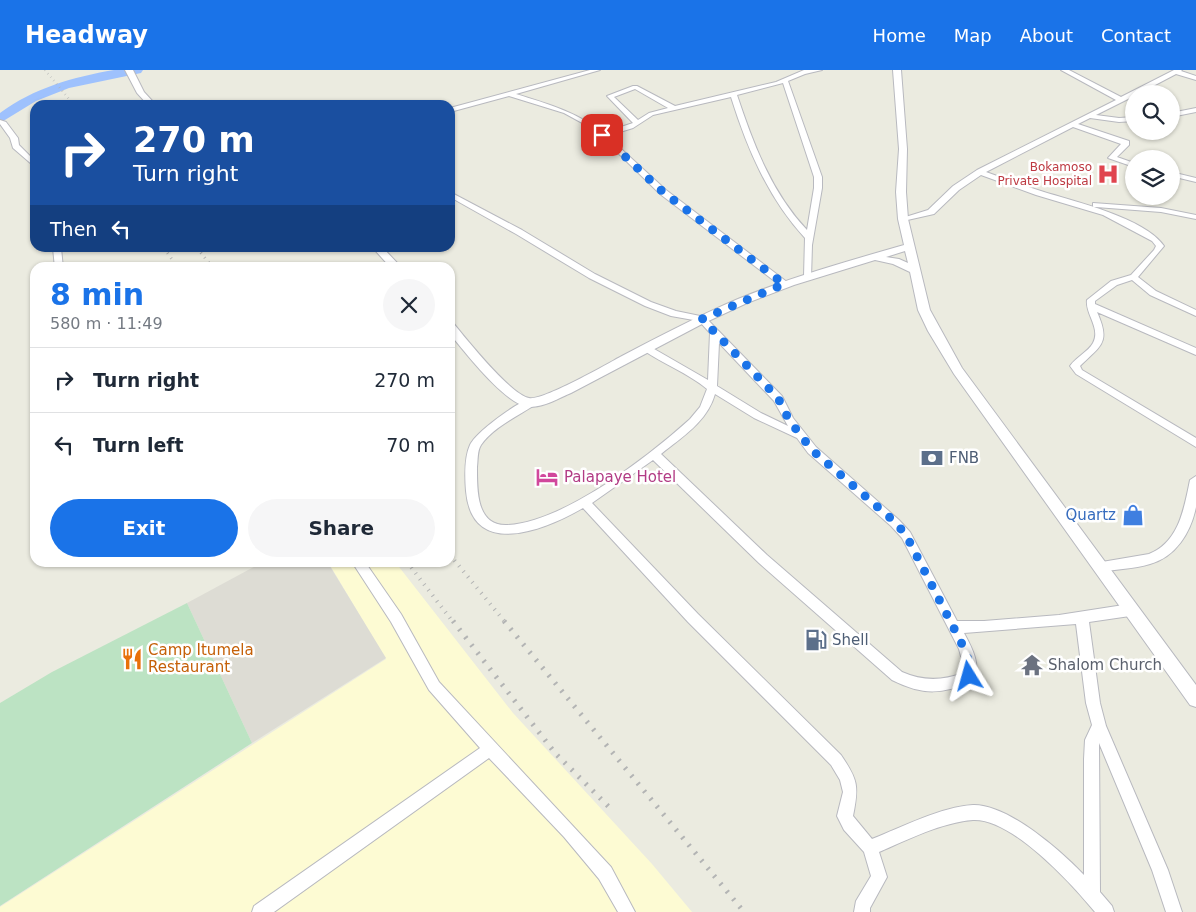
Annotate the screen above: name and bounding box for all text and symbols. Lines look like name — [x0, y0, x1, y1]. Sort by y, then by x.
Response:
text: Headway — [25, 21, 148, 49]
text: Home — [873, 25, 926, 46]
text: Map — [954, 25, 992, 46]
text: About — [1020, 25, 1073, 46]
text: Contact — [1101, 25, 1171, 46]
map controls — [1125, 85, 1180, 205]
button: search — [1125, 85, 1180, 140]
pin — [581, 114, 623, 156]
icon: right — [50, 120, 115, 185]
text: 270 m — [133, 120, 255, 160]
icon: arrive — [588, 121, 616, 149]
button: layers — [1125, 150, 1180, 205]
place label: Bokamoso Private Hospital — [997, 160, 1092, 188]
text: Turn right — [133, 161, 238, 186]
hospital icon: Bokamoso Private Hospital — [1095, 161, 1121, 187]
icon: left — [107, 215, 135, 243]
text: Then — [50, 218, 97, 240]
text: 8 min — [50, 277, 144, 312]
button: close — [383, 279, 435, 331]
text: 580 m · 11:49 — [50, 314, 163, 333]
icon: right — [50, 366, 78, 394]
text: Turn right — [93, 369, 199, 391]
text: 270 m — [374, 369, 435, 391]
icon: left — [50, 431, 78, 459]
text: Turn left — [93, 434, 184, 456]
text: 70 m — [386, 434, 435, 456]
bank icon: FNB — [919, 445, 945, 471]
place label: FNB — [949, 449, 979, 467]
hotel icon: Palapaye Hotel — [534, 464, 560, 490]
place label: Palapaye Hotel — [564, 468, 676, 486]
button: Exit — [50, 499, 238, 557]
button: Share — [248, 499, 435, 557]
shop icon: Quartz — [1120, 502, 1146, 528]
place label: Quartz — [1066, 506, 1116, 524]
fuel station icon: Shell — [803, 627, 829, 653]
place label: Shell — [832, 631, 869, 649]
place label: Camp Itumela Restaurant — [148, 641, 254, 676]
restaurant icon: Camp Itumela Restaurant — [119, 646, 145, 672]
position arrow — [942, 649, 994, 701]
temple icon: Shalom Church — [1019, 652, 1045, 678]
place label: Shalom Church — [1048, 656, 1162, 674]

